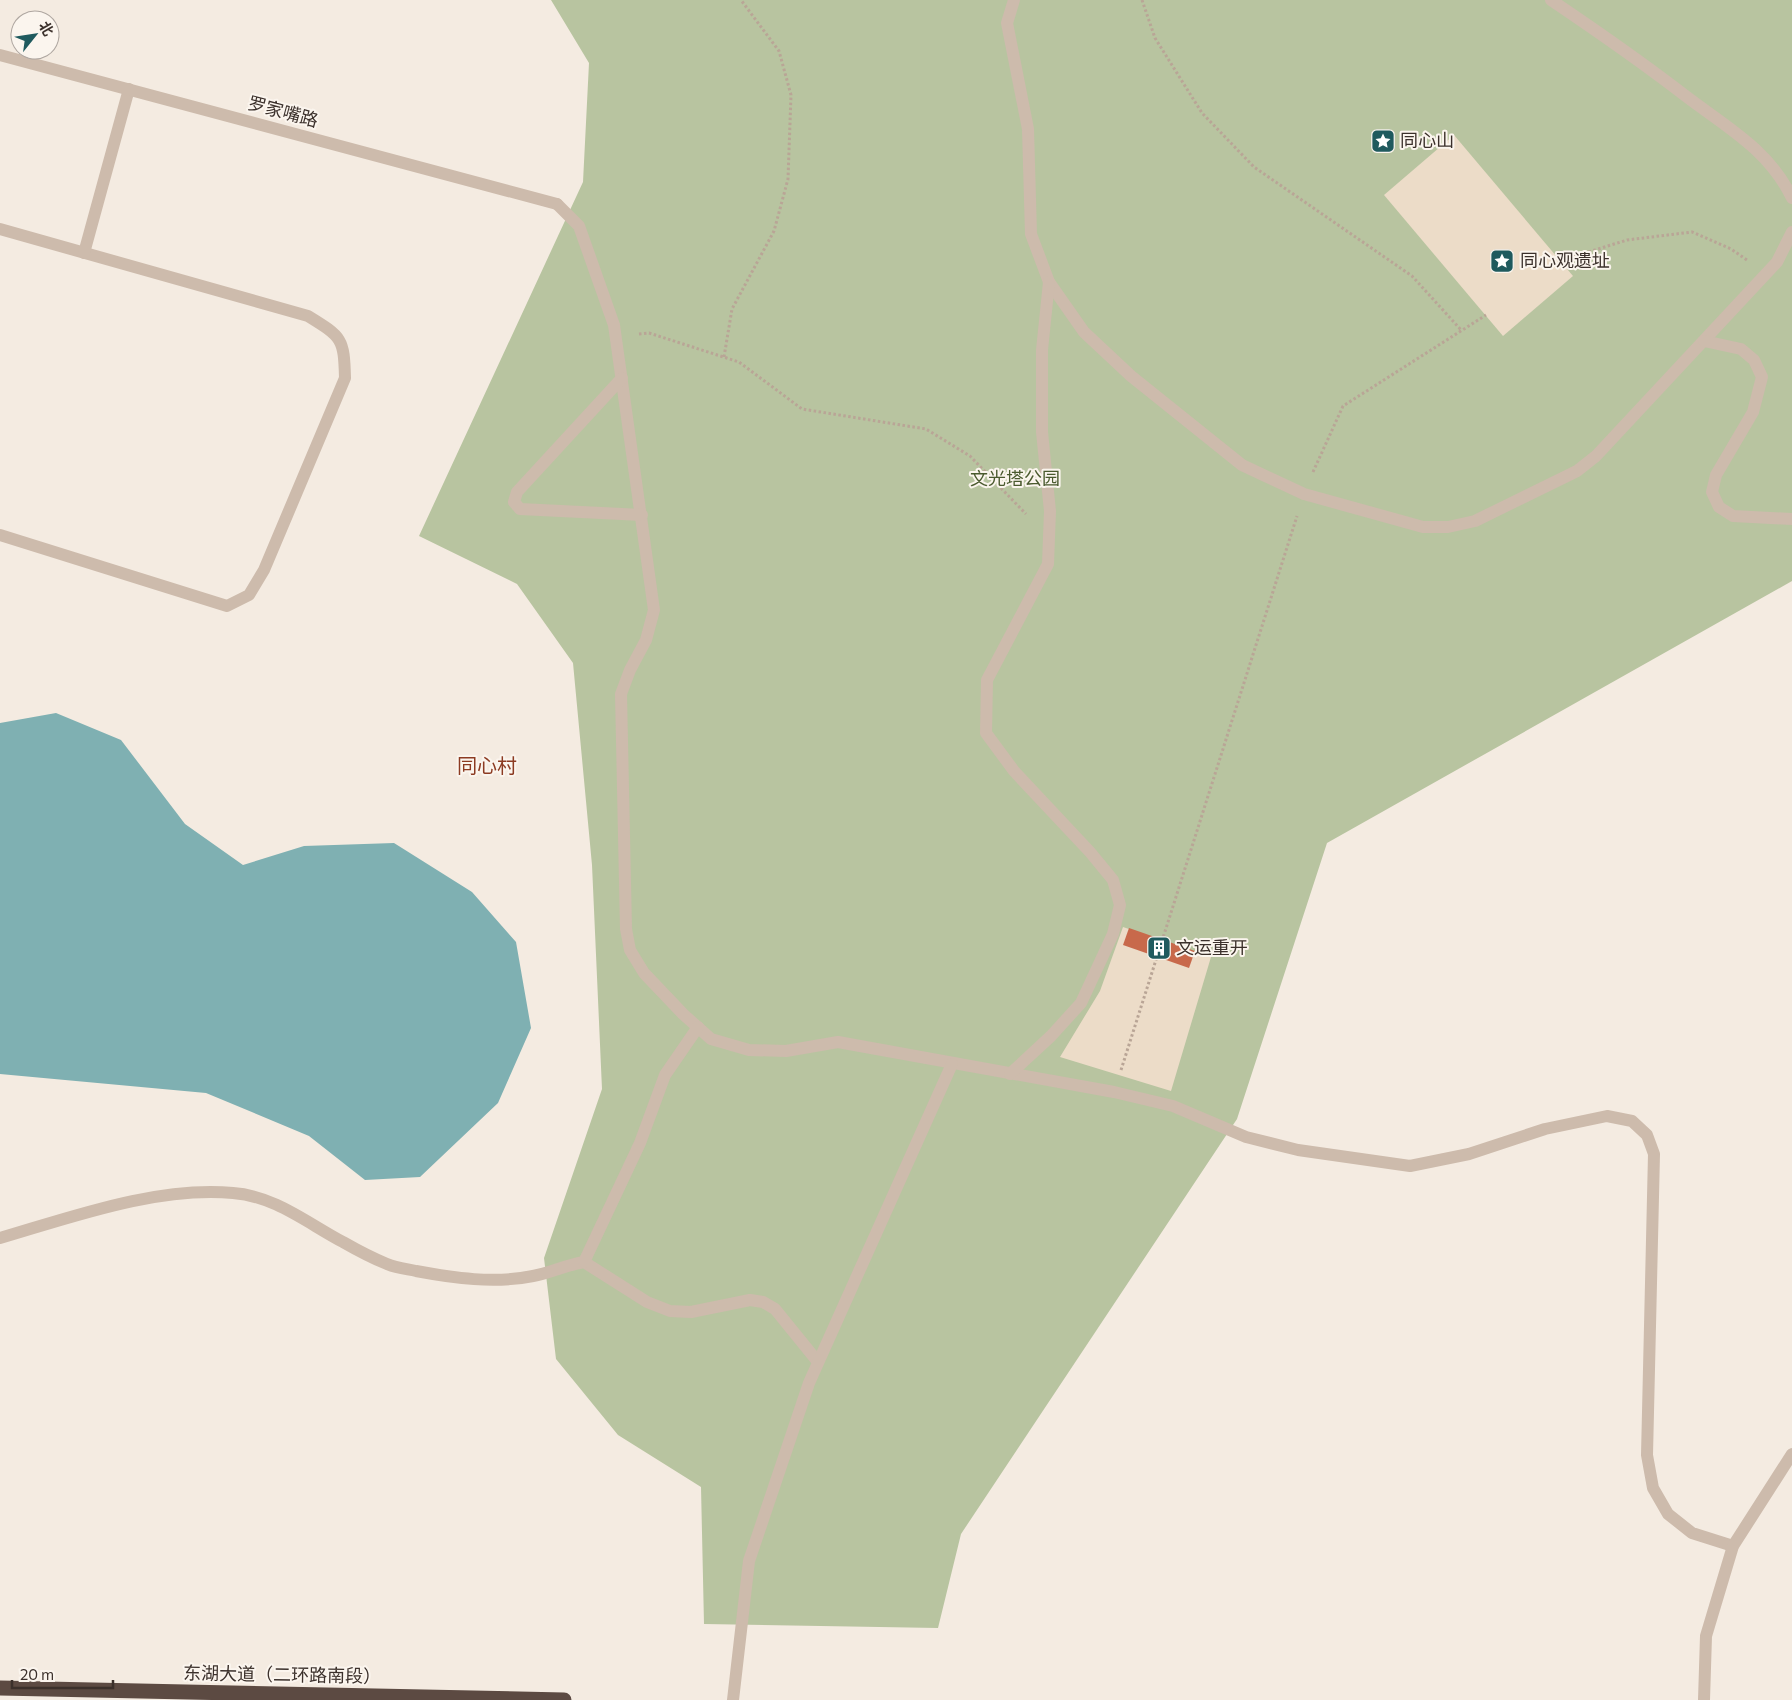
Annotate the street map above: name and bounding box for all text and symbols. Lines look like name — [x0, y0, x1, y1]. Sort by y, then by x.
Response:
north arrow — [10, 10, 60, 60]
text: 北 — [36, 18, 58, 39]
street label: 罗家嘴路 — [246, 91, 321, 131]
place icon: 同心山 — [1370, 128, 1396, 154]
place label: 同心山 — [1400, 129, 1454, 151]
place icon: 同心观遗址 — [1489, 248, 1515, 274]
place label: 同心观遗址 — [1520, 249, 1610, 271]
park label: 文光塔公园 — [970, 467, 1060, 489]
district label: 同心村 — [457, 753, 517, 777]
building icon: 文运重开 — [1146, 935, 1172, 961]
place label: 文运重开 — [1176, 936, 1248, 958]
scale bar — [12, 1658, 114, 1690]
street label: 东湖大道（二环路南段） — [183, 1661, 381, 1687]
text: 20 m — [20, 1665, 54, 1683]

